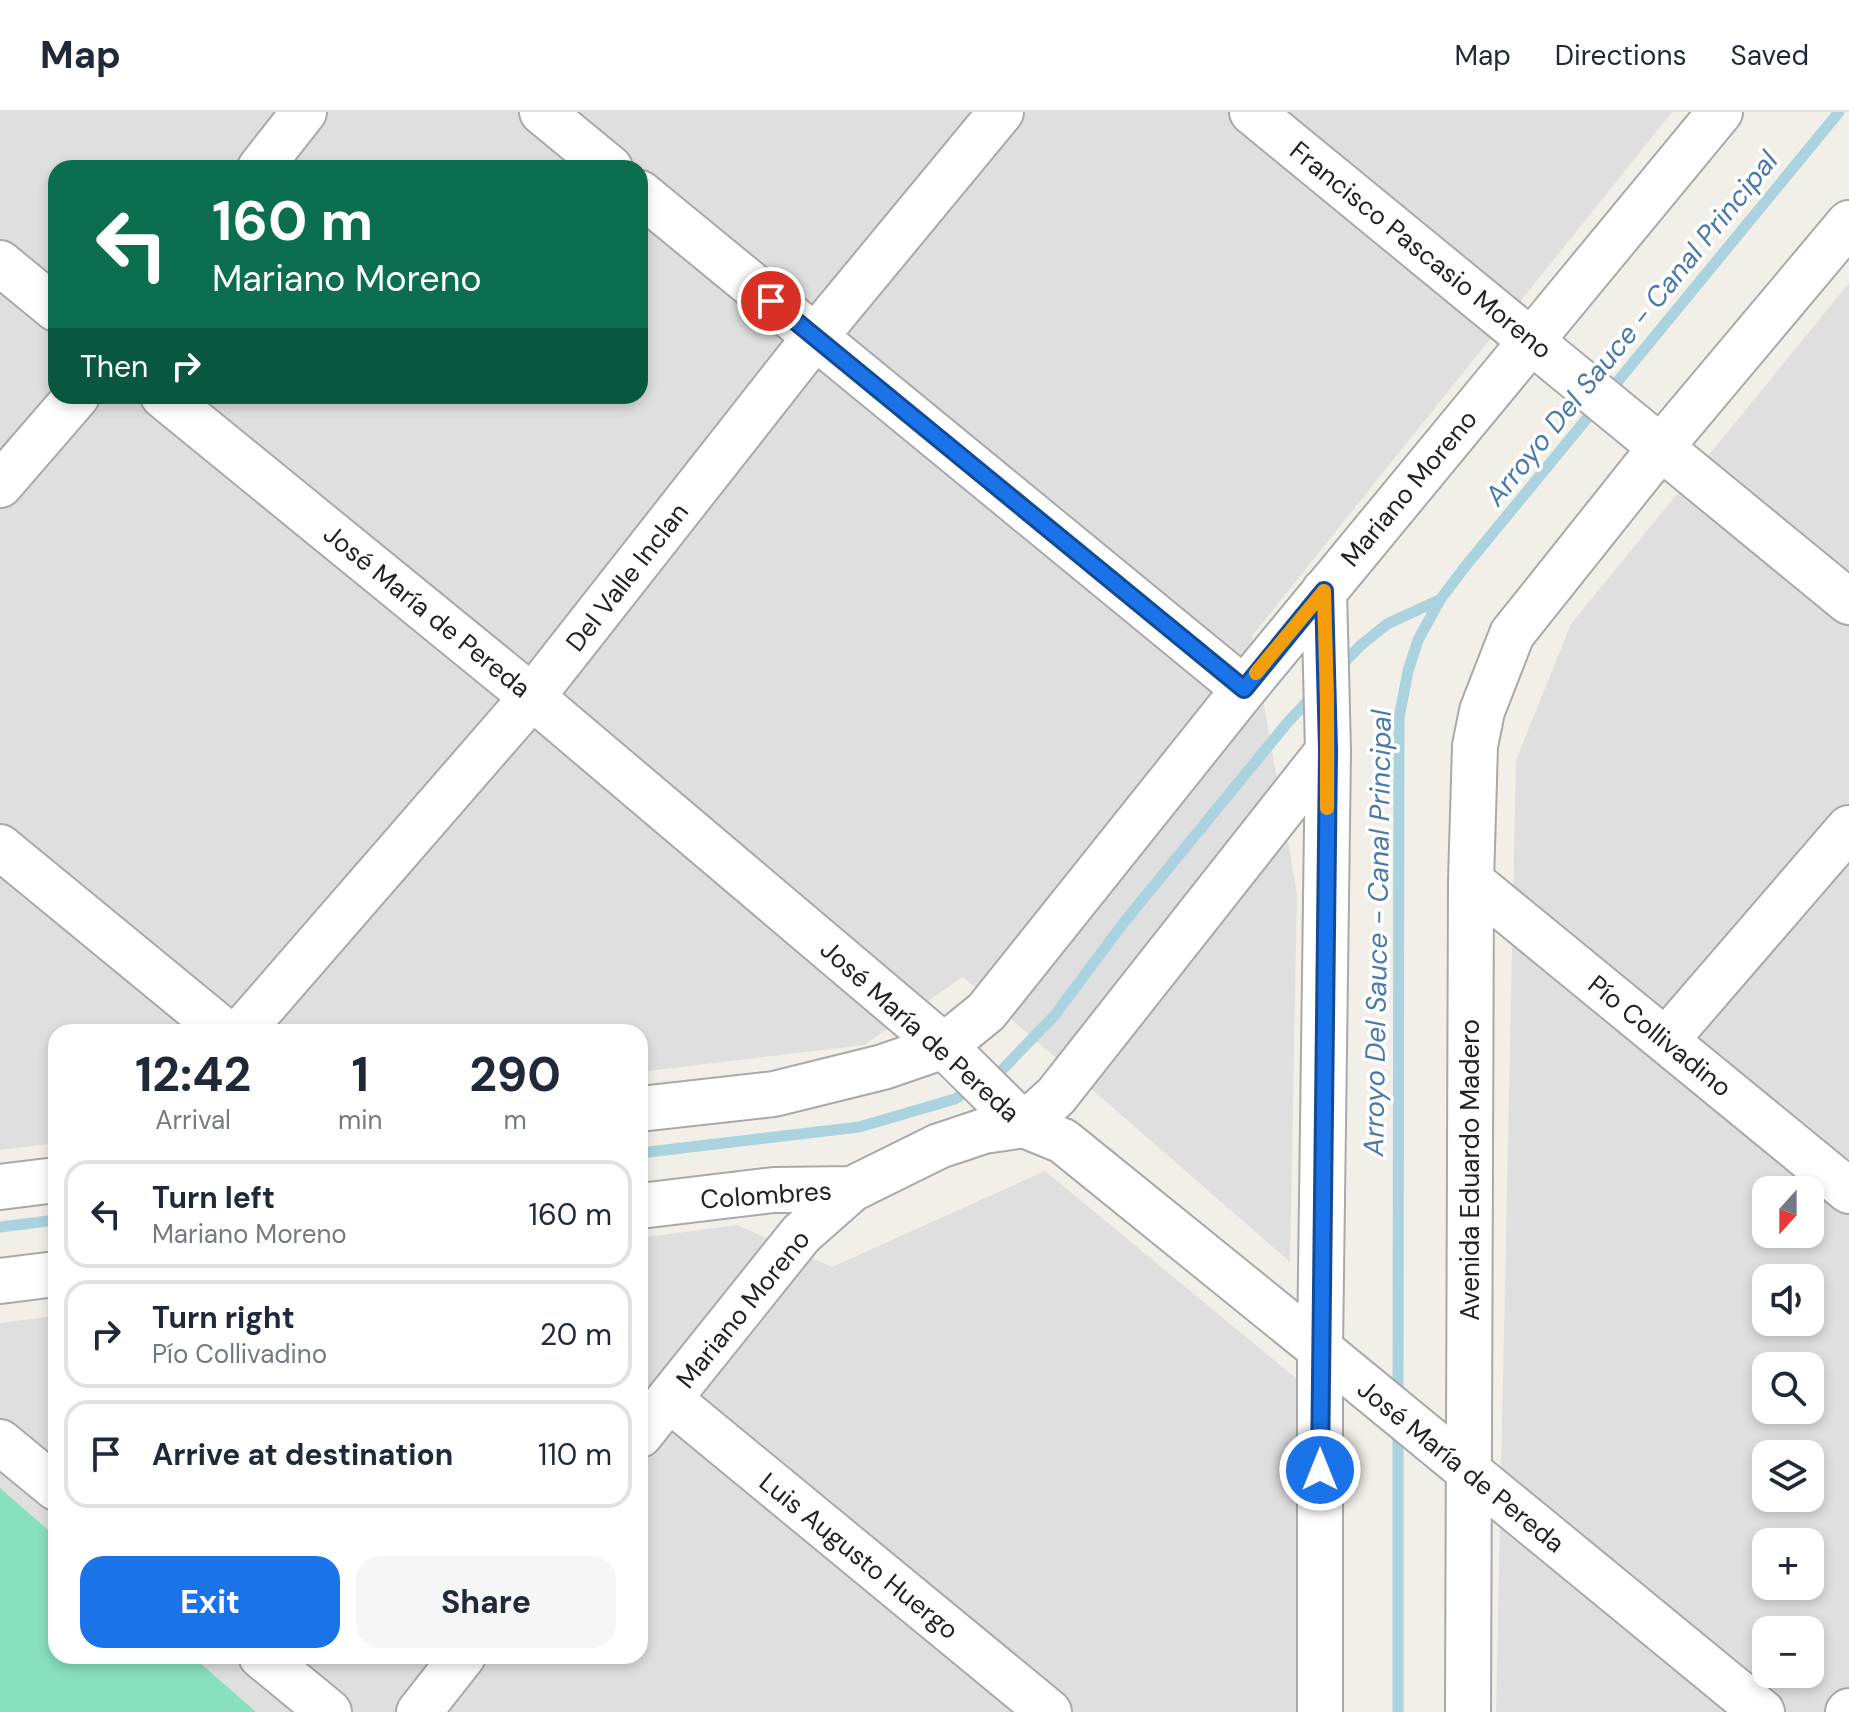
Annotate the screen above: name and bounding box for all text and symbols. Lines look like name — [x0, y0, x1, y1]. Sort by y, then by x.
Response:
text: Map — [40, 30, 121, 80]
text: Map — [1454, 37, 1511, 74]
text: Directions — [1555, 37, 1687, 74]
text: Saved — [1731, 37, 1809, 74]
street label: Francisco Pascasio Moreno — [1283, 134, 1559, 366]
water label: Arroyo Del Sauce - Canal Principal — [1476, 143, 1787, 514]
text: 160 m — [212, 184, 373, 257]
icon: left — [80, 192, 184, 296]
text: Mariano Moreno — [212, 255, 482, 302]
pin — [737, 267, 805, 335]
icon: arrive — [749, 279, 793, 323]
icon: right — [164, 344, 208, 388]
text: Then — [80, 347, 148, 386]
street label: Mariano Moreno — [1333, 402, 1485, 574]
street label: Del Valle Inclan — [558, 496, 696, 658]
street label: José María de Pereda — [316, 517, 538, 705]
water label: Arroyo Del Sauce - Canal Principal — [1355, 709, 1400, 1158]
street label: José María de Pereda — [813, 932, 1027, 1130]
street label: Pío Collivadino — [1581, 968, 1739, 1104]
street label: Avenida Eduardo Madero — [1453, 1019, 1487, 1321]
text: 12:42 — [135, 1043, 251, 1106]
text: 1 — [351, 1043, 369, 1106]
text: 290 — [469, 1043, 561, 1106]
text: Arrival — [155, 1103, 231, 1137]
text: min — [338, 1103, 382, 1137]
text: m — [504, 1103, 527, 1137]
street label: Colombres — [699, 1173, 833, 1217]
north arrow — [1752, 1176, 1824, 1248]
map controls — [1752, 1176, 1824, 1688]
text: Turn left — [152, 1178, 275, 1217]
icon: left — [84, 1192, 128, 1236]
text: 160 m — [529, 1195, 612, 1234]
text: Mariano Moreno — [152, 1217, 347, 1251]
street label: Mariano Moreno — [668, 1223, 818, 1395]
button: sound — [1752, 1264, 1824, 1336]
text: Turn right — [152, 1298, 295, 1337]
icon: right — [84, 1312, 128, 1356]
text: 20 m — [540, 1315, 612, 1354]
text: Pío Collivadino — [152, 1337, 327, 1371]
button: search — [1752, 1352, 1824, 1424]
street label: José María de Pereda — [1350, 1372, 1572, 1560]
position arrow — [1278, 1428, 1362, 1512]
icon: arrive — [84, 1432, 128, 1476]
text: Arrive at destination — [152, 1435, 453, 1474]
text: 110 m — [538, 1435, 612, 1474]
button: layers — [1752, 1440, 1824, 1512]
street label: Luis Augusto Huergo — [752, 1465, 966, 1647]
button: + — [1752, 1528, 1824, 1600]
button: Exit — [80, 1556, 340, 1648]
button: Share — [356, 1556, 616, 1648]
button: − — [1752, 1616, 1824, 1688]

